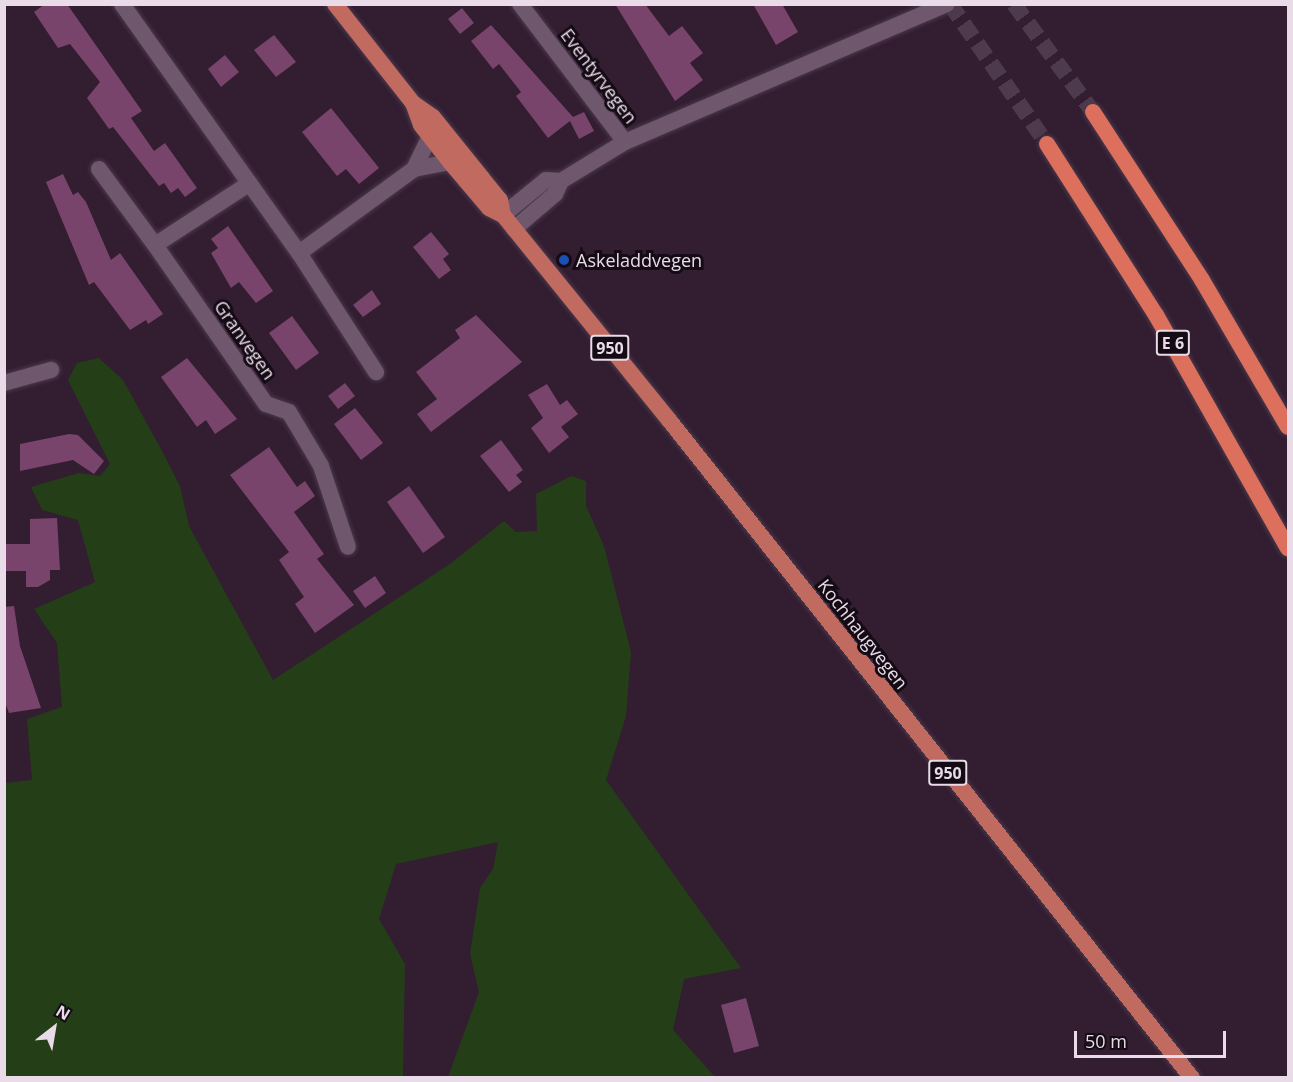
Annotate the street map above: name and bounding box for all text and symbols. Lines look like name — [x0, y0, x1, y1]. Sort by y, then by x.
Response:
street label: Eventyrvegen — [556, 24, 642, 128]
place label: Askeladdvegen — [576, 249, 702, 271]
marker: Askeladdvegen — [557, 253, 571, 267]
street label: Granvegen — [210, 296, 280, 384]
road number: E 6 — [1155, 330, 1191, 356]
road number: 950 — [589, 335, 631, 361]
street label: Kochhaugvegen — [813, 575, 913, 693]
road number: 950 — [927, 760, 969, 786]
north arrow — [24, 998, 84, 1058]
text: N — [52, 1000, 75, 1025]
scale bar — [1077, 1019, 1228, 1057]
text: 50 m — [1085, 1029, 1127, 1053]

